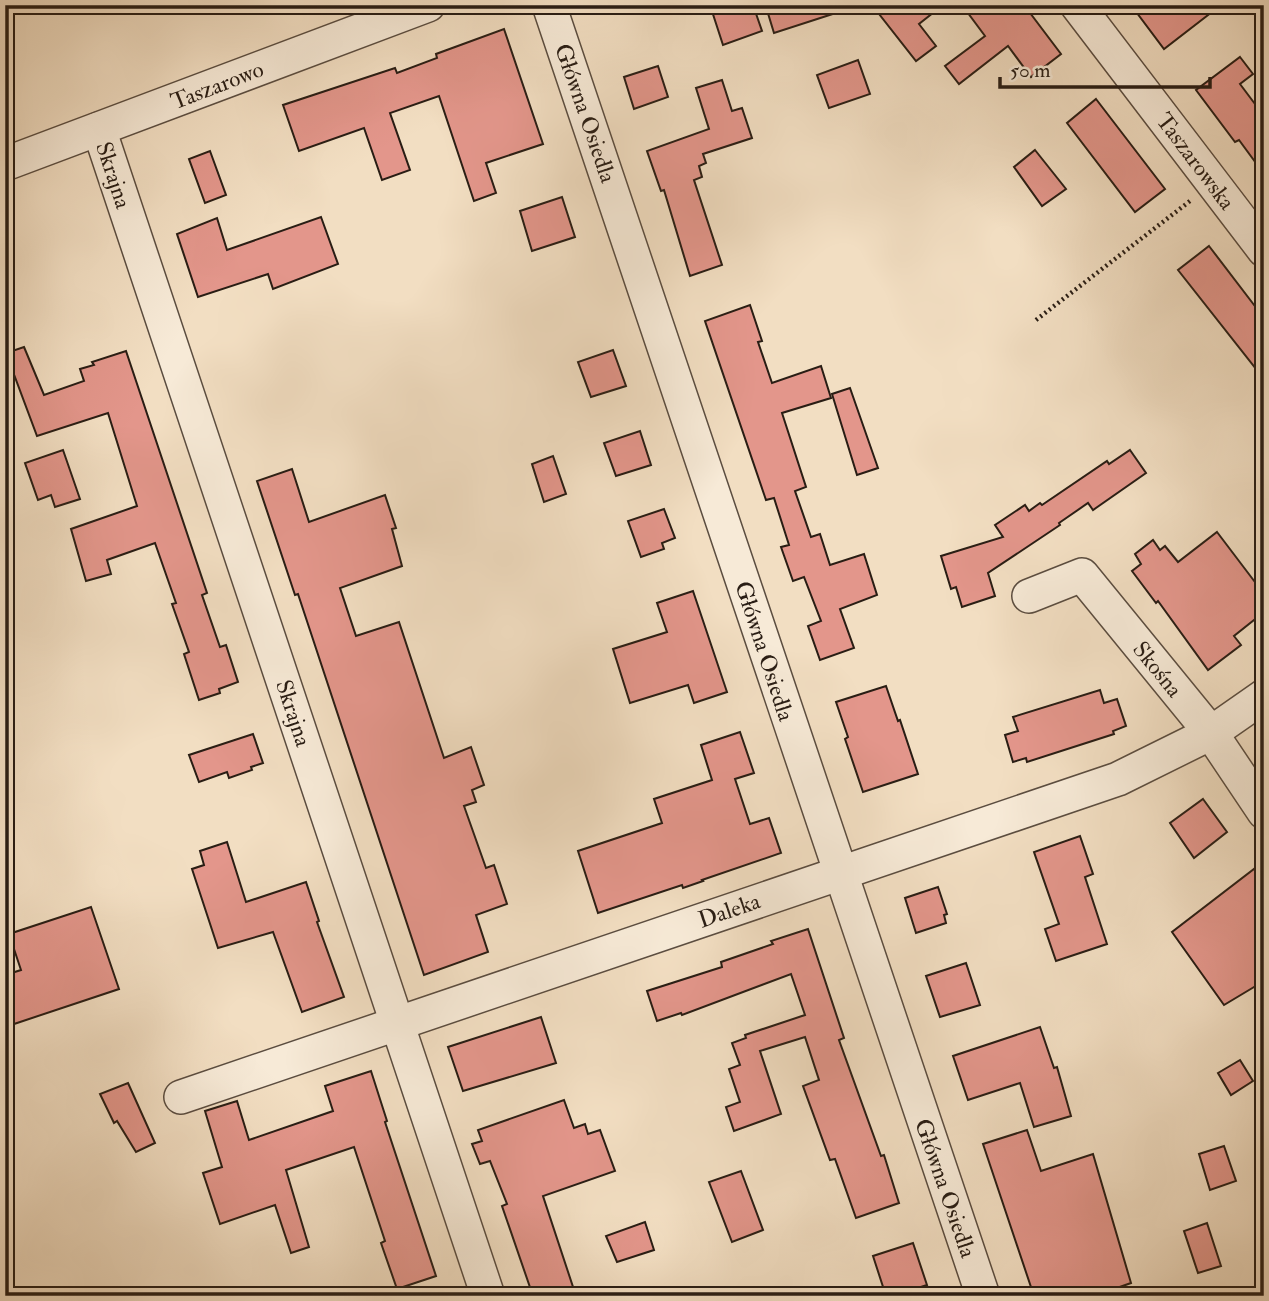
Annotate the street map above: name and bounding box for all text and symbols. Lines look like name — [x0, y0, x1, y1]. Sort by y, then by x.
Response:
street label: Główna Osiedla — [548, 40, 623, 187]
scale bar — [1000, 46, 1210, 90]
street label: Taszarowo — [167, 55, 268, 116]
text: 50 m — [1010, 57, 1051, 84]
street label: Taszarowska — [1150, 107, 1242, 216]
street label: Skrajna — [89, 138, 138, 213]
street label: Główna Osiedla — [728, 578, 801, 725]
street label: Skośna — [1126, 635, 1189, 704]
street label: Skrajna — [269, 676, 318, 751]
street label: Daleka — [694, 886, 765, 935]
street label: Główna Osiedla — [908, 1115, 983, 1262]

